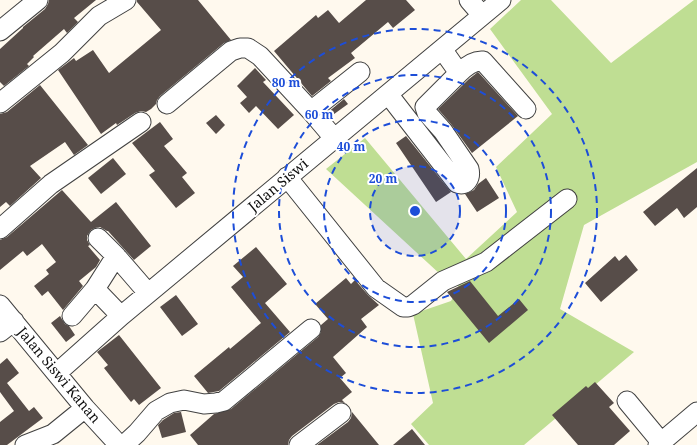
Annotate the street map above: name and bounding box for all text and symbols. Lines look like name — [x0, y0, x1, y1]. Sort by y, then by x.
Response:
text: 80 m — [272, 74, 300, 91]
text: 60 m — [305, 106, 333, 123]
text: 40 m — [337, 138, 365, 155]
street label: Jalan Siswi — [243, 154, 312, 216]
text: 20 m — [369, 170, 397, 187]
centre of rings — [408, 204, 422, 218]
street label: Jalan Siswi Kanan — [13, 322, 105, 427]

